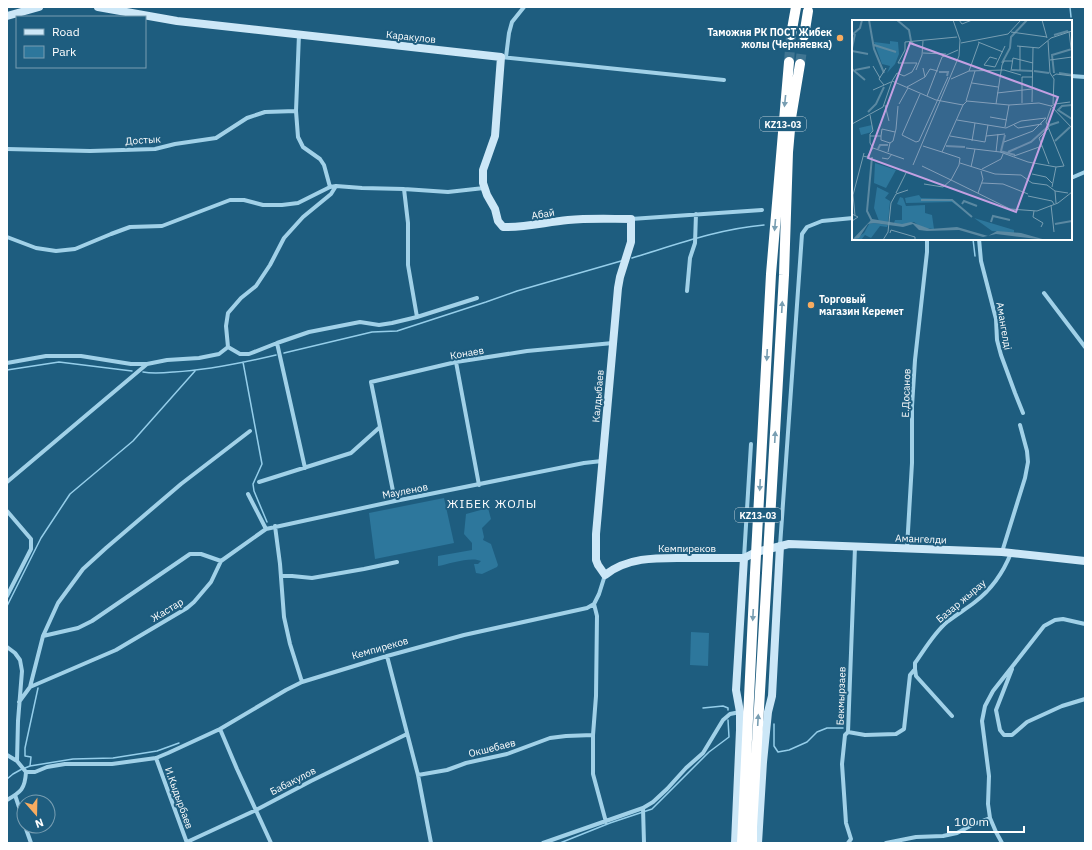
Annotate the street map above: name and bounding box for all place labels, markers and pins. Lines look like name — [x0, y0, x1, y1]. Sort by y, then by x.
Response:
place label: Таможня РК ПОСТ Жибек жолы (Черняевка) — [707, 26, 833, 51]
marker: Таможня РК ПОСТ Жибек жолы (Черняевка) — [835, 33, 845, 43]
place label: Торговый магазин Керемет — [819, 293, 904, 318]
marker: Торговый магазин Керемет — [806, 300, 816, 310]

